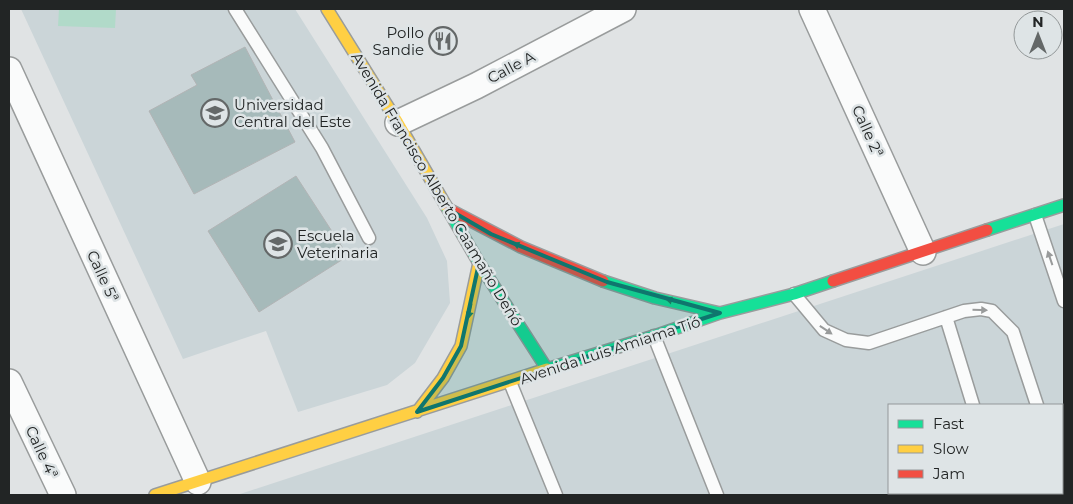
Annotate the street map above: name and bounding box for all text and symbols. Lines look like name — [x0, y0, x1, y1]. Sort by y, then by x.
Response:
north arrow — [1013, 10, 1063, 60]
text: N — [1032, 13, 1044, 31]
place label: Pollo Sandie — [373, 23, 424, 59]
restaurant icon: Pollo Sandie — [428, 26, 458, 56]
street label: Calle A — [484, 46, 538, 87]
street label: Avenida Francisco Alberto Caamaño Deñó — [347, 49, 527, 329]
place label: Universidad Central del Este — [234, 95, 351, 131]
school or university icon: Universidad Central del Este — [200, 98, 230, 128]
street label: Calle 2ª — [848, 102, 888, 160]
place label: Escuela Veterinaria — [297, 226, 378, 262]
school or university icon: Escuela Veterinaria — [263, 229, 293, 259]
one-way arrow — [513, 242, 527, 250]
street label: Calle 5ª — [83, 247, 123, 305]
one-way arrow — [1045, 250, 1053, 265]
one-way arrow — [665, 297, 680, 305]
one-way arrow — [466, 303, 474, 318]
one-way arrow — [973, 306, 989, 314]
street label: Avenida Luis Amiama Tió — [517, 312, 703, 388]
one-way arrow — [820, 325, 833, 335]
legend — [888, 404, 1063, 494]
text: Fast — [933, 414, 964, 433]
street label: Calle 4ª — [22, 423, 62, 481]
text: Slow — [933, 439, 969, 458]
text: Jam — [932, 464, 965, 483]

